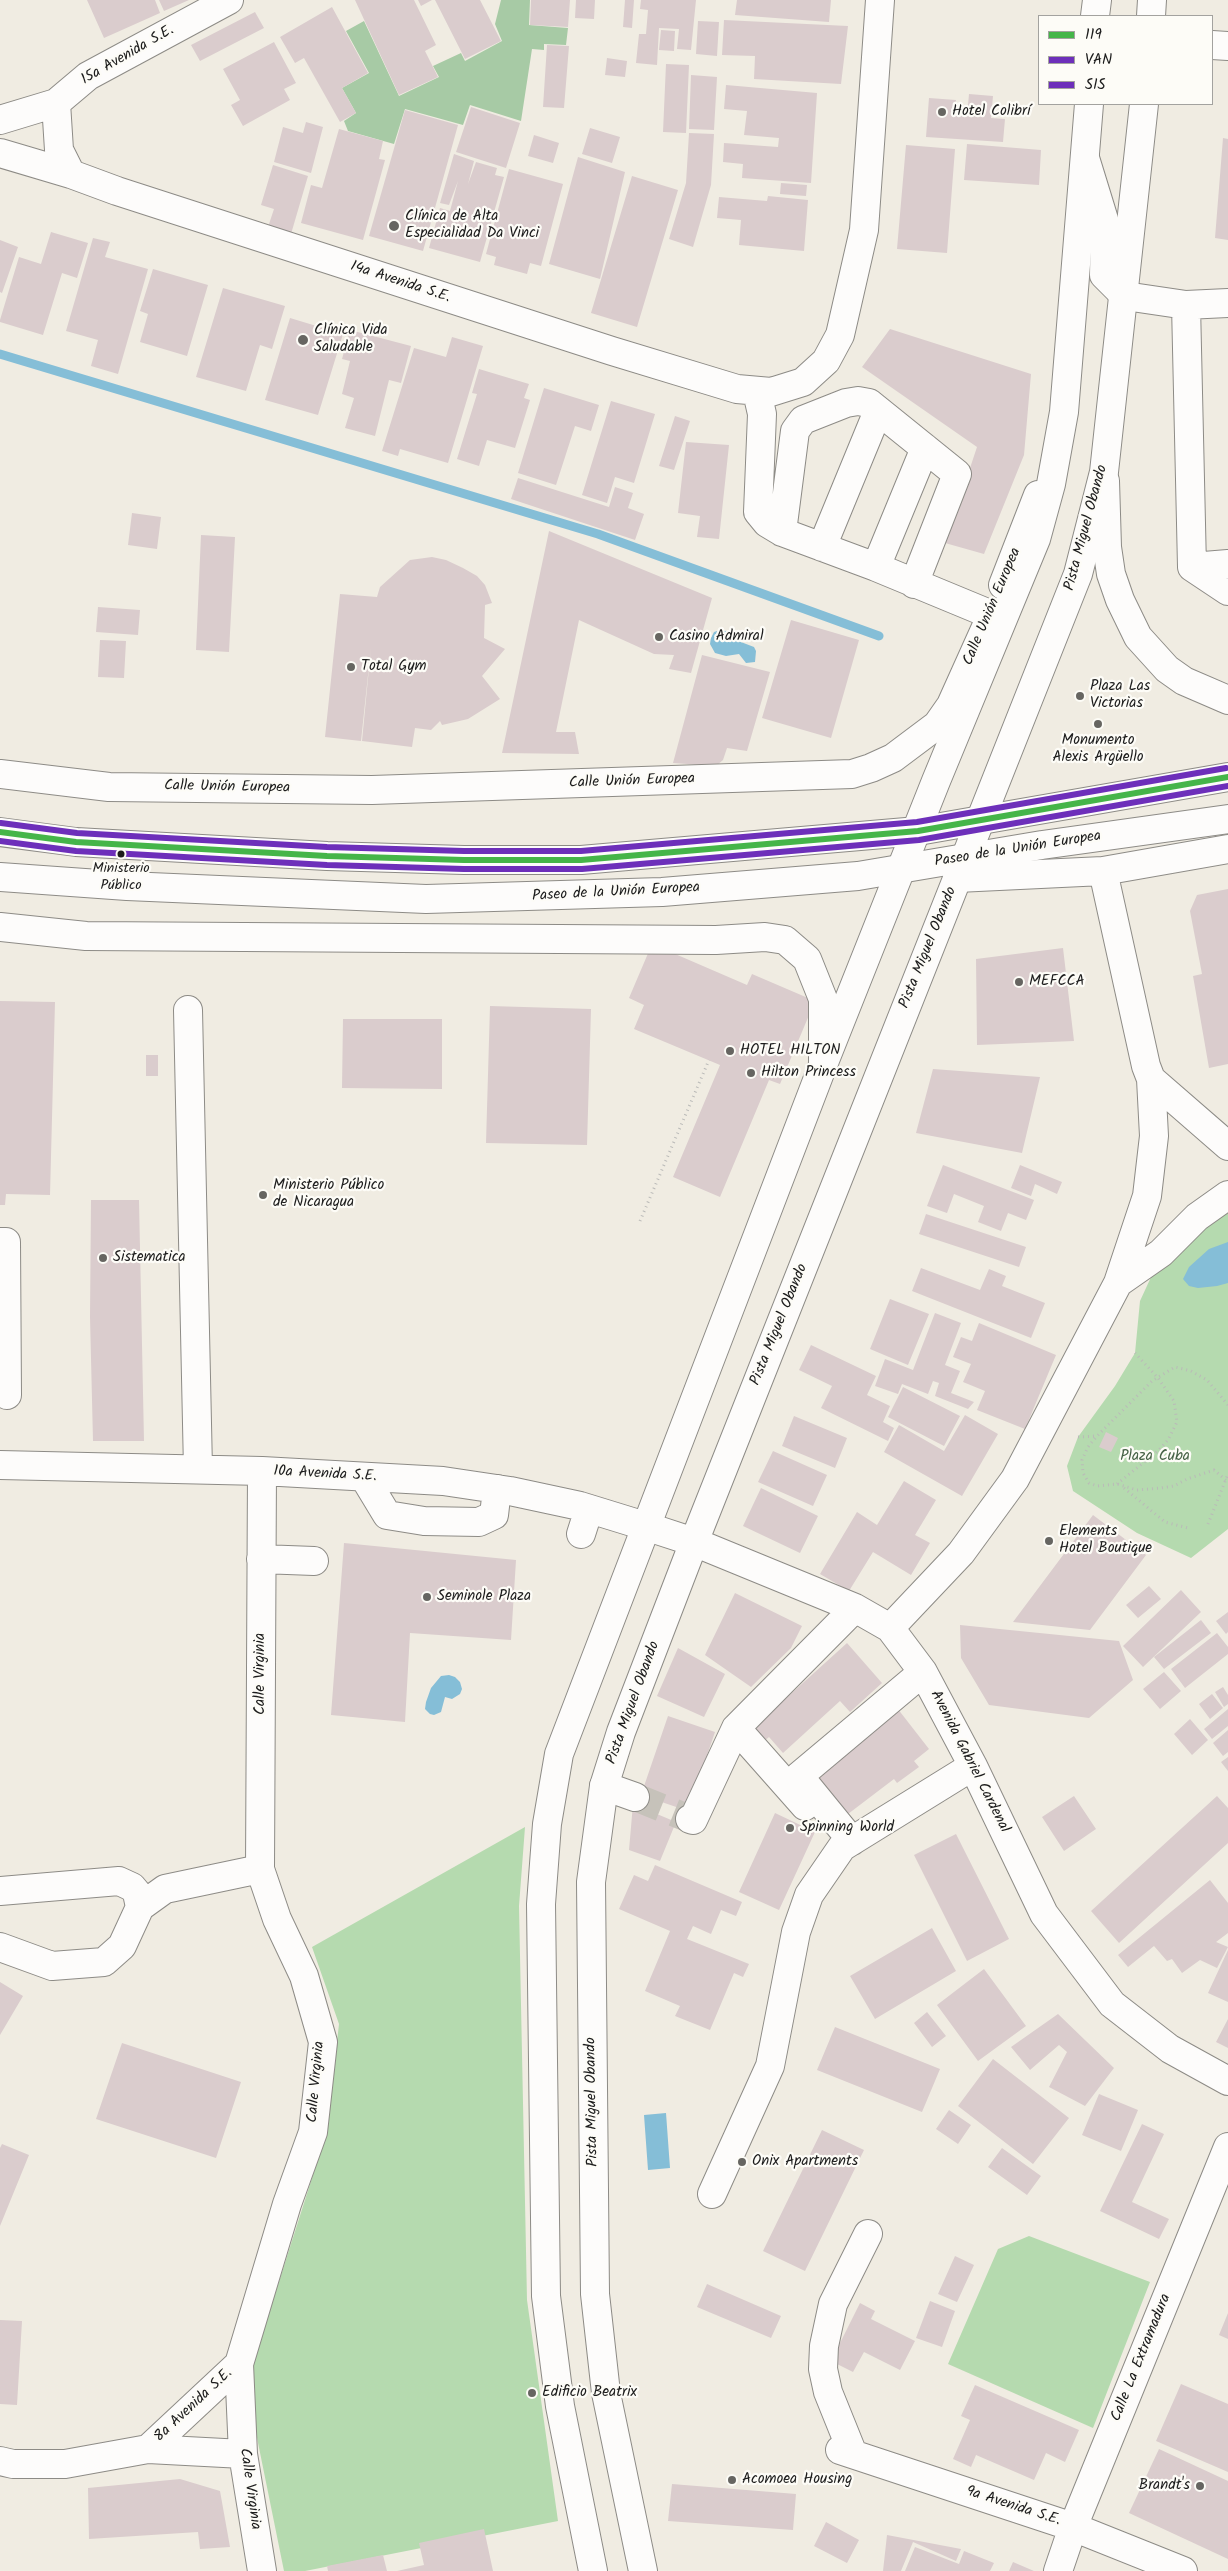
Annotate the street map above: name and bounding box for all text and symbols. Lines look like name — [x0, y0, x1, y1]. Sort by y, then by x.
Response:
legend — [1038, 15, 1213, 105]
street label: 15a Avenida S.E. — [78, 22, 178, 90]
text: 119 — [1085, 23, 1102, 47]
text: VAN — [1085, 48, 1112, 72]
text: SIS — [1085, 73, 1106, 97]
place label: Hotel Colibrí — [952, 103, 1031, 121]
marker: Hotel Colibrí — [936, 106, 948, 118]
place label: Clínica de Alta Especialidad Da Vinci — [405, 208, 539, 243]
marker: Clínica de Alta Especialidad Da Vinci — [387, 219, 401, 233]
street label: 14a Avenida S.E. — [348, 258, 452, 308]
place label: Clínica Vida Saludable — [314, 322, 388, 357]
marker: Clínica Vida Saludable — [296, 333, 310, 347]
street label: Pista Miguel Obando — [1062, 463, 1112, 593]
street label: Calle Unión Europea — [960, 545, 1026, 669]
place label: Casino Admiral — [669, 628, 764, 646]
marker: Casino Admiral — [653, 631, 665, 643]
place label: Total Gym — [361, 658, 426, 676]
marker: Total Gym — [345, 661, 357, 673]
place label: Plaza Las Victorias — [1090, 678, 1150, 713]
marker: Plaza Las Victorias — [1074, 690, 1086, 702]
marker: Monumento Alexis Argüello — [1092, 718, 1104, 730]
place label: Monumento Alexis Argüello — [1052, 732, 1144, 767]
street label: Calle Unión Europea — [569, 771, 695, 793]
street label: Calle Unión Europea — [164, 778, 290, 798]
street label: Paseo de la Unión Europea — [934, 828, 1102, 872]
marker: Ministerio Público — [116, 849, 126, 859]
place label: Ministerio Público — [92, 862, 150, 894]
street label: Paseo de la Unión Europea — [532, 880, 700, 906]
street label: Pista Miguel Obando — [896, 885, 962, 1011]
place label: MEFCCA — [1029, 973, 1085, 991]
marker: MEFCCA — [1013, 976, 1025, 988]
place label: HOTEL HILTON — [740, 1042, 841, 1060]
marker: HOTEL HILTON — [724, 1045, 736, 1057]
place label: Hilton Princess — [761, 1064, 856, 1082]
marker: Hilton Princess — [745, 1067, 757, 1079]
place label: Ministerio Público de Nicaragua — [273, 1177, 384, 1212]
marker: Ministerio Público de Nicaragua — [257, 1189, 269, 1201]
place label: Sistematica — [113, 1249, 186, 1267]
marker: Sistematica — [97, 1252, 109, 1264]
street label: Pista Miguel Obando — [747, 1262, 813, 1388]
park label: Plaza Cuba — [1120, 1448, 1190, 1466]
street label: 10a Avenida S.E. — [273, 1463, 377, 1487]
place label: Elements Hotel Boutique — [1059, 1523, 1152, 1558]
marker: Elements Hotel Boutique — [1043, 1535, 1055, 1547]
place label: Seminole Plaza — [437, 1588, 531, 1606]
marker: Seminole Plaza — [421, 1591, 433, 1603]
street label: Calle Virginia — [252, 1633, 270, 1715]
street label: Pista Miguel Obando — [603, 1639, 665, 1767]
street label: Avenida Gabriel Cardenal — [925, 1688, 1013, 1836]
place label: Spinning World — [800, 1819, 894, 1837]
marker: Spinning World — [784, 1822, 796, 1834]
street label: Pista Miguel Obando — [583, 2037, 603, 2167]
street label: Calle Virginia — [304, 2040, 330, 2124]
place label: Onix Apartments — [752, 2153, 858, 2171]
marker: Onix Apartments — [736, 2156, 748, 2168]
street label: Calle La Extramadura — [1108, 2292, 1176, 2424]
street label: 8a Avenida S.E. — [151, 2365, 237, 2447]
place label: Edificio Beatrix — [542, 2384, 637, 2402]
marker: Edificio Beatrix — [526, 2387, 538, 2399]
street label: Calle Virginia — [234, 2447, 264, 2531]
place label: Acomoea Housing — [742, 2471, 852, 2489]
marker: Acomoea Housing — [726, 2474, 738, 2486]
place label: Brandt's — [1139, 2477, 1190, 2495]
marker: Brandt's — [1194, 2480, 1206, 2492]
street label: 9a Avenida S.E. — [963, 2483, 1063, 2531]

